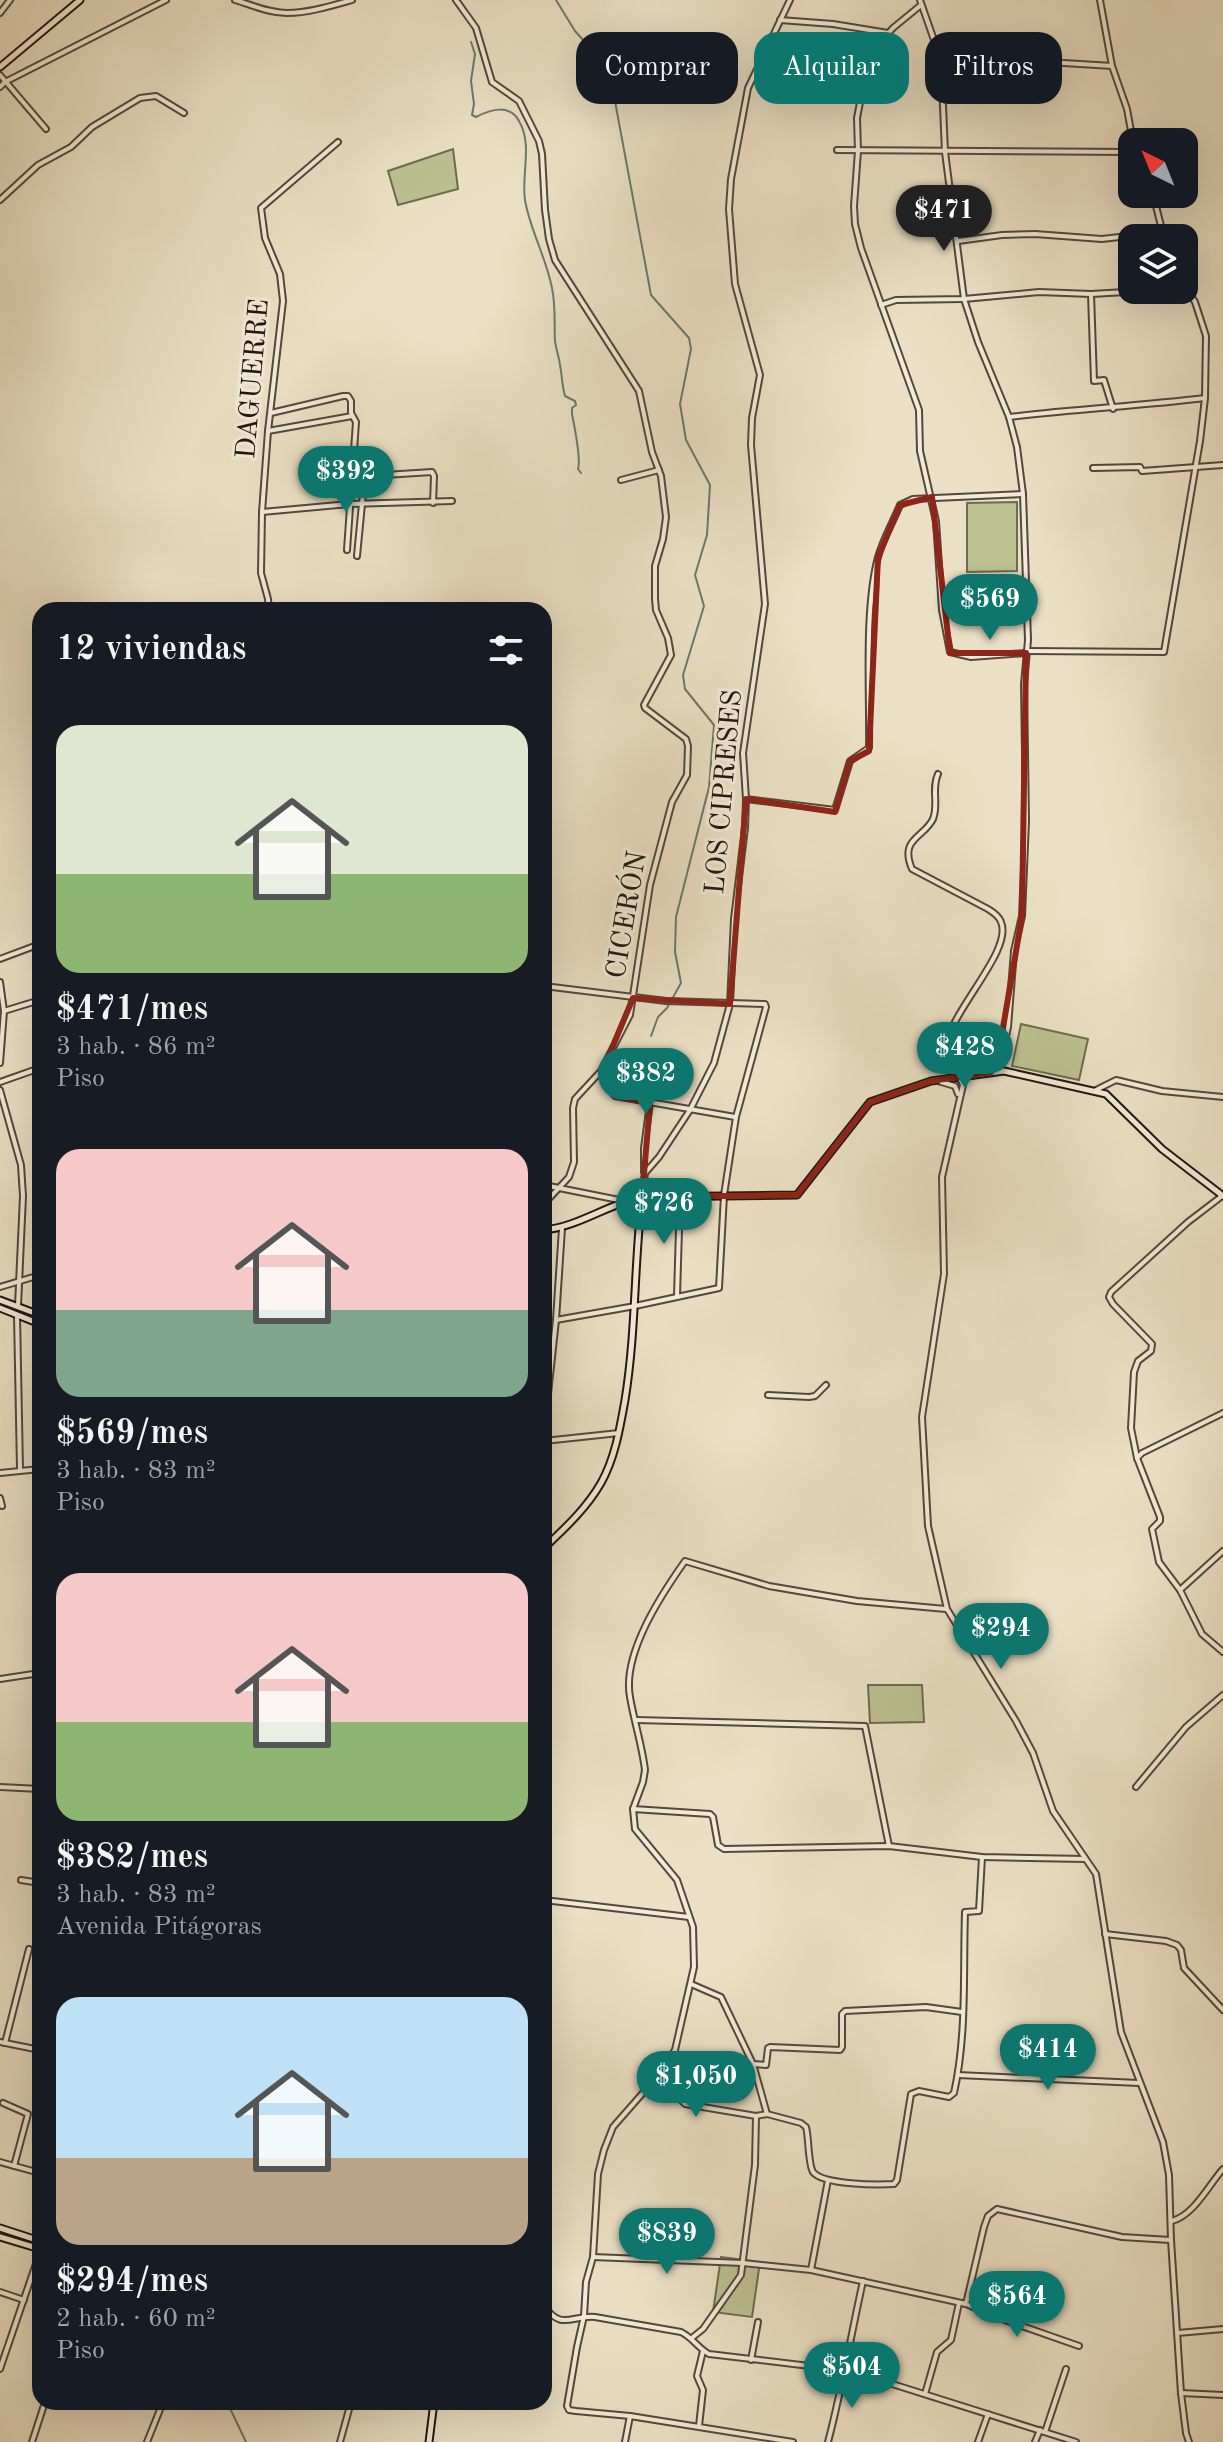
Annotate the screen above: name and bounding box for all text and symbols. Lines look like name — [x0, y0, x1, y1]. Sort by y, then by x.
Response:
chip: Comprar — [576, 32, 738, 104]
chip: Alquilar — [754, 32, 909, 104]
chip: Filtros — [925, 32, 1062, 104]
north arrow — [1118, 128, 1198, 208]
map controls — [1118, 128, 1198, 304]
pin: $471 — [897, 185, 991, 253]
text: $471 — [914, 198, 974, 224]
button: layers — [1118, 224, 1198, 304]
street label: DAGUERRE — [233, 298, 275, 460]
pin: $392 — [299, 446, 393, 514]
text: $392 — [316, 459, 376, 485]
pin: $569 — [943, 574, 1037, 642]
text: $569 — [960, 587, 1020, 613]
icon: filters — [484, 628, 528, 672]
text: 12 viviendas — [56, 633, 246, 667]
street label: LOS CIPRESES — [702, 688, 748, 896]
icon: home — [220, 777, 364, 921]
street label: CICERÓN — [598, 848, 653, 981]
text: $471/mes — [56, 993, 208, 1027]
pin: $428 — [918, 1022, 1012, 1090]
text: 3 hab. · 86 m² — [56, 1034, 216, 1060]
text: $428 — [935, 1035, 995, 1061]
pin: $382 — [599, 1048, 693, 1116]
text: $382 — [616, 1061, 676, 1087]
text: Piso — [56, 1066, 105, 1092]
pin: $726 — [617, 1178, 711, 1246]
text: $726 — [634, 1191, 694, 1217]
icon: home — [220, 1201, 364, 1345]
text: $569/mes — [56, 1417, 208, 1451]
text: 3 hab. · 83 m² — [56, 1458, 216, 1484]
text: Piso — [56, 1490, 105, 1516]
pin: $294 — [954, 1603, 1048, 1671]
text: $294 — [971, 1616, 1031, 1642]
icon: home — [220, 1625, 364, 1769]
text: $382/mes — [56, 1841, 208, 1875]
text: 3 hab. · 83 m² — [56, 1882, 216, 1908]
text: Avenida Pitágoras — [56, 1914, 262, 1940]
pin: $414 — [1001, 2024, 1095, 2092]
text: $414 — [1018, 2037, 1078, 2063]
icon: home — [220, 2049, 364, 2193]
pin: $1,050 — [631, 2051, 761, 2119]
text: $1,050 — [655, 2064, 737, 2090]
pin: $839 — [620, 2208, 714, 2276]
text: $839 — [637, 2221, 697, 2247]
text: $294/mes — [56, 2265, 208, 2299]
pin: $564 — [970, 2271, 1064, 2339]
text: $564 — [987, 2284, 1047, 2310]
text: 2 hab. · 60 m² — [56, 2306, 216, 2332]
text: Piso — [56, 2338, 105, 2364]
pin: $504 — [805, 2342, 899, 2410]
text: $504 — [822, 2355, 882, 2381]

